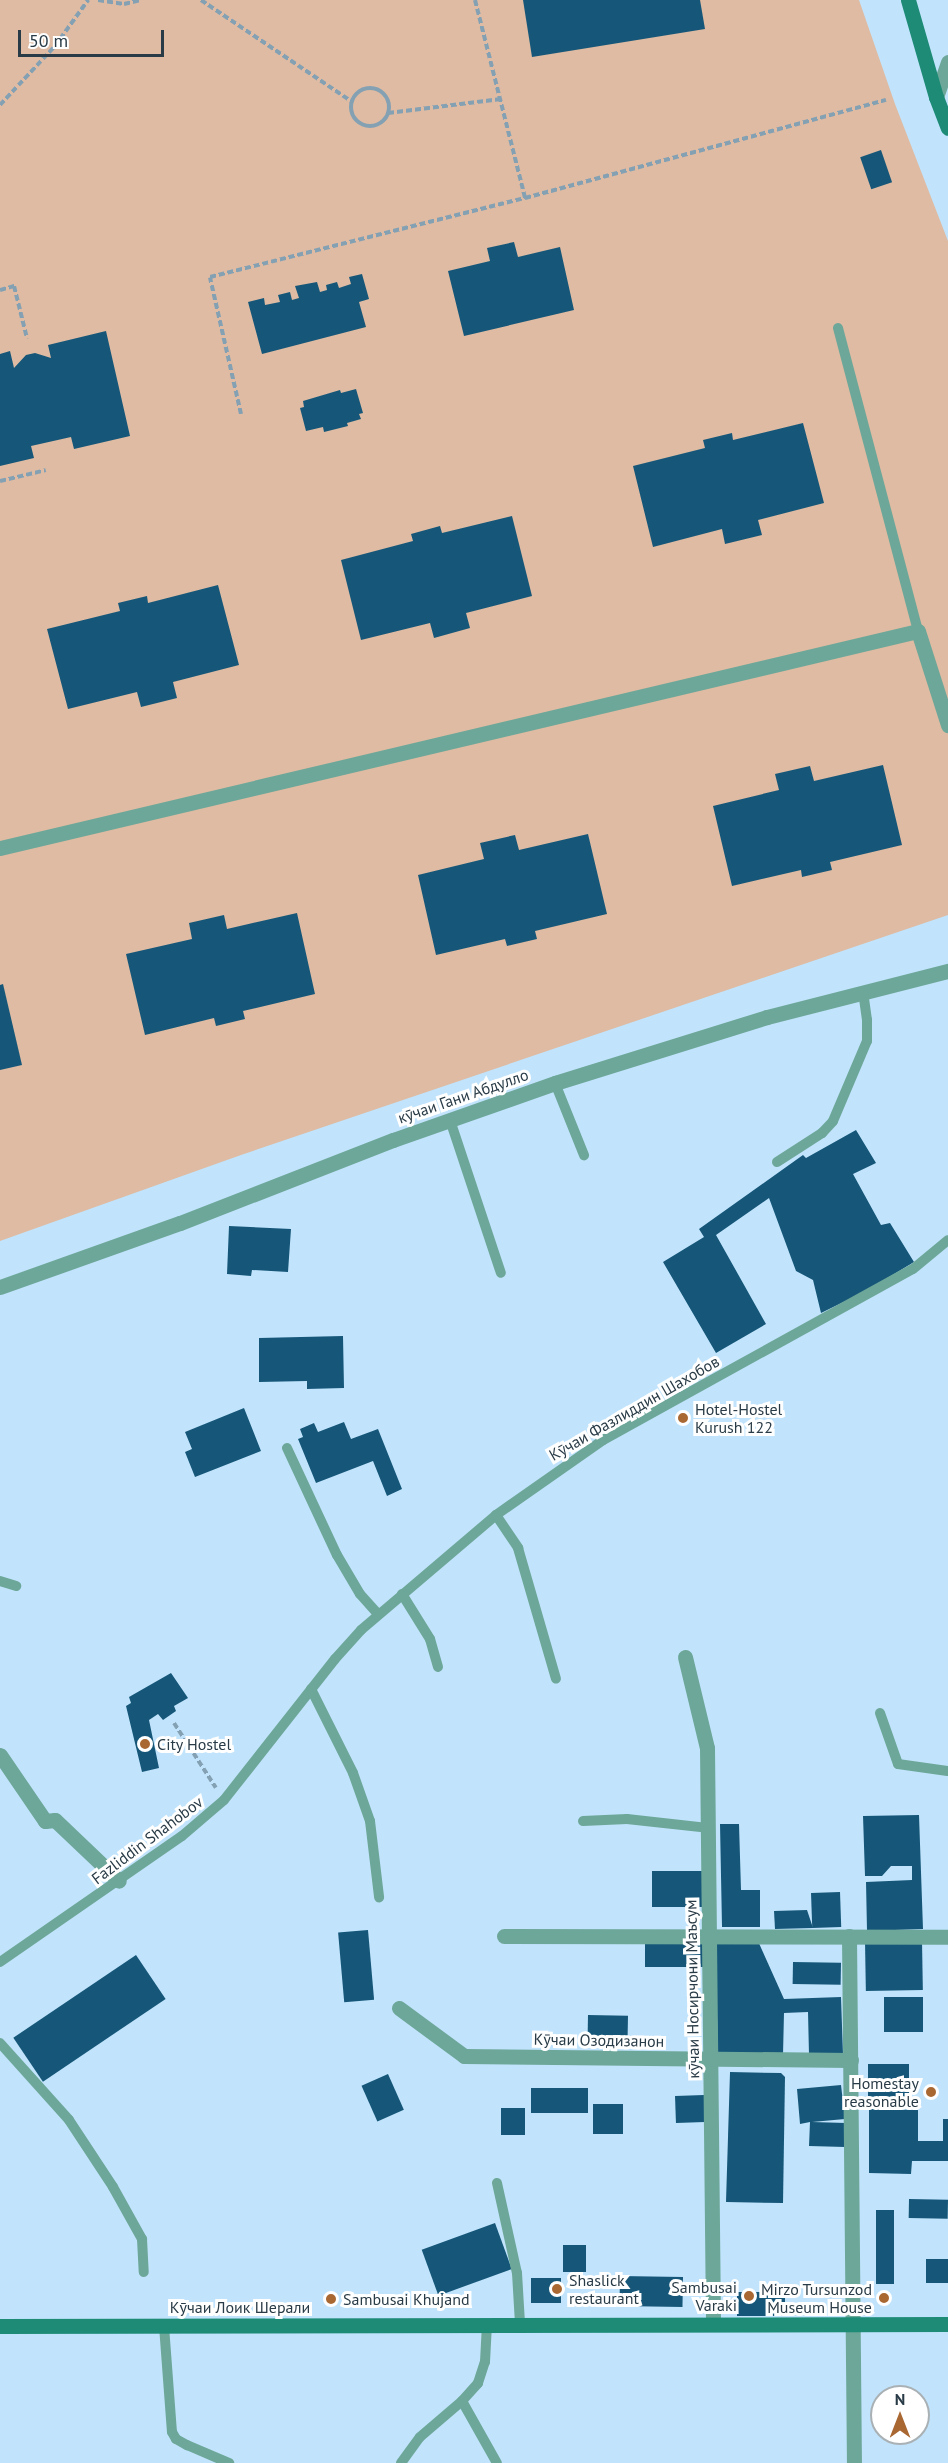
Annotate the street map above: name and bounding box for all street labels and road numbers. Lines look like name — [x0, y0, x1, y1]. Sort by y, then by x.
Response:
street label: кӯчаи Гани Абдулло — [395, 1065, 531, 1127]
street label: Кӯчаи Фазлиддин Шахобов — [546, 1351, 722, 1465]
street label: Fazliddin Shahobov — [88, 1792, 206, 1888]
street label: кӯчаи Носирчони Маъсум — [681, 1899, 703, 2079]
street label: Кӯчаи Озодизанон — [533, 2029, 665, 2051]
street label: Кӯчаи Лоик Шерали — [170, 2297, 310, 2317]

